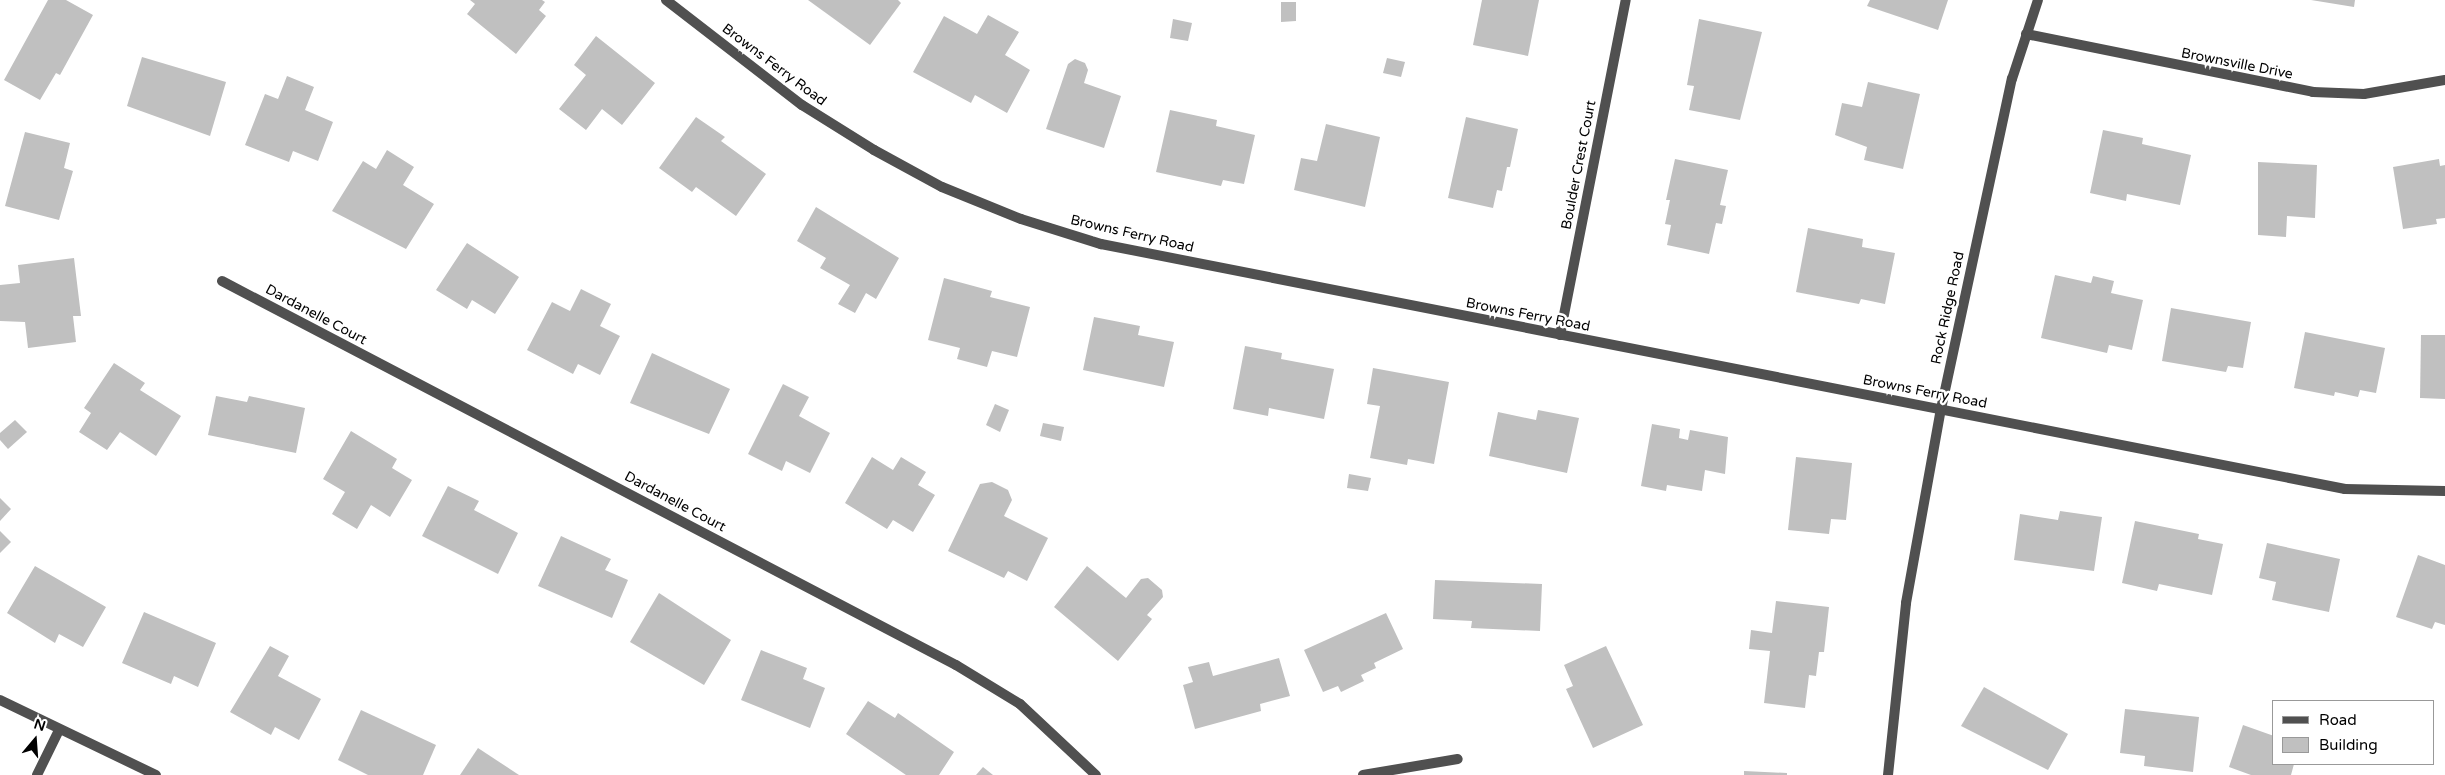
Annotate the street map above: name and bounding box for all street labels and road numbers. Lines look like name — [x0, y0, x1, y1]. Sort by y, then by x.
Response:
street label: Browns Ferry Road — [719, 20, 829, 110]
street label: Brownsville Drive — [2180, 45, 2294, 83]
street label: Boulder Crest Court — [1558, 99, 1600, 231]
street label: Browns Ferry Road — [1069, 212, 1195, 256]
street label: Rock Ridge Road — [1928, 250, 1968, 366]
street label: Dardanelle Court — [262, 281, 370, 349]
street label: Browns Ferry Road — [1465, 295, 1591, 335]
street label: Browns Ferry Road — [1862, 372, 1988, 412]
street label: Dardanelle Court — [621, 468, 729, 536]

